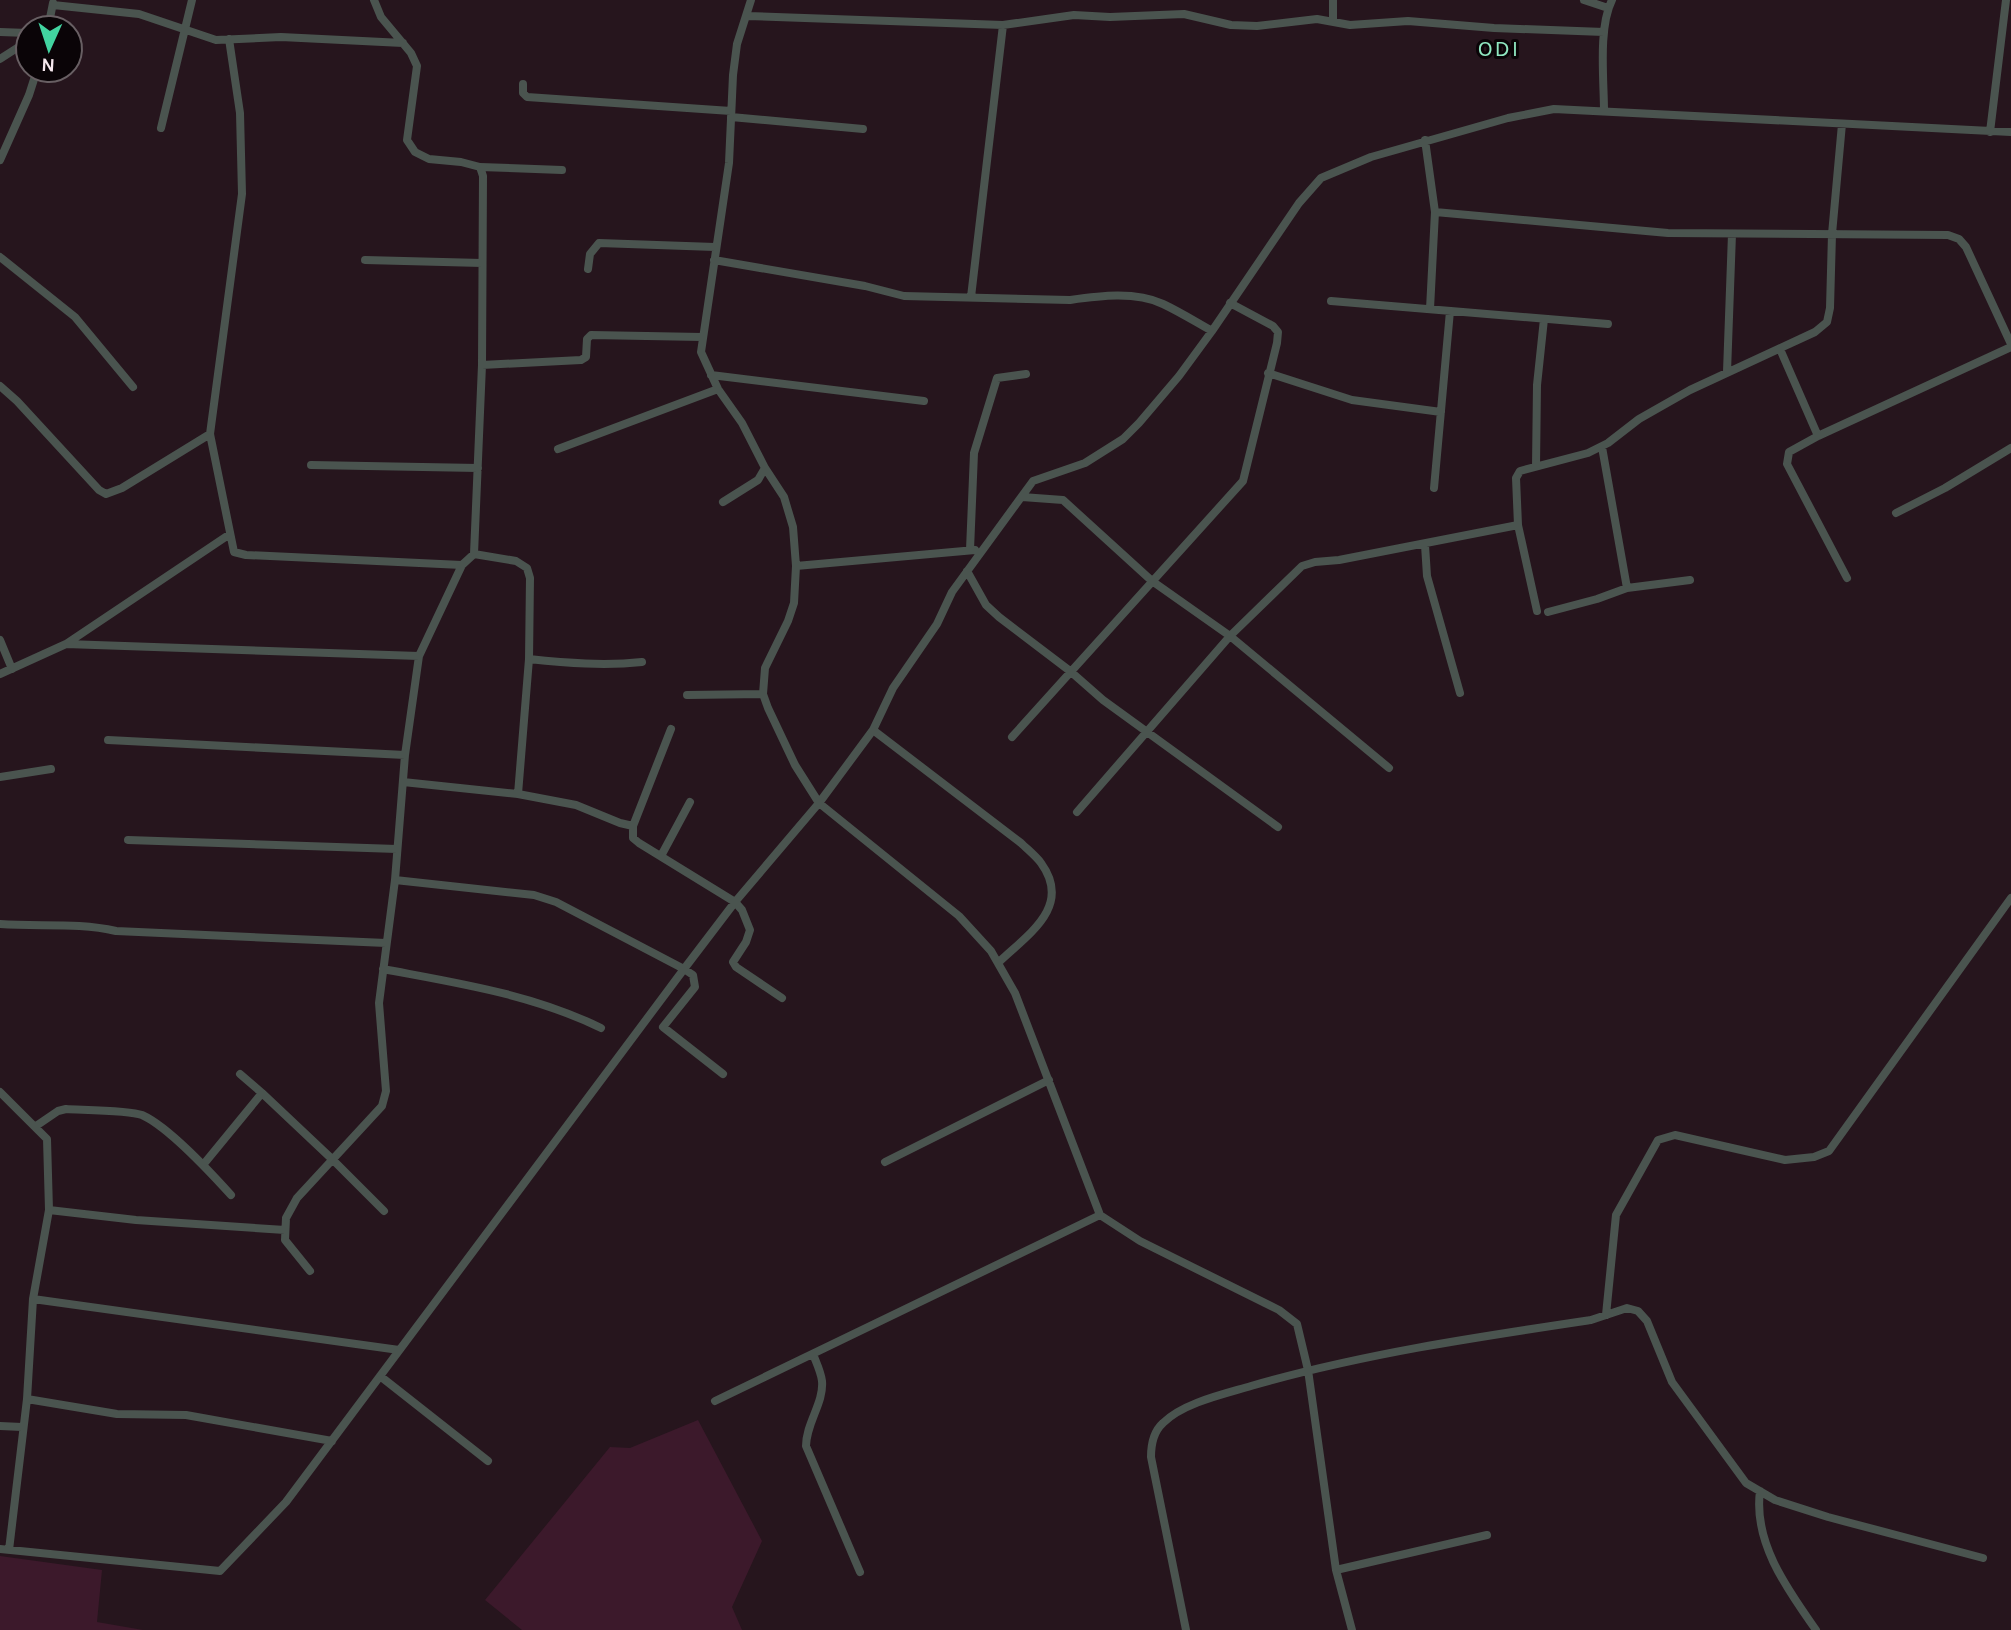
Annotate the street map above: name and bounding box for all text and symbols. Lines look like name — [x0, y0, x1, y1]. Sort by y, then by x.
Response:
north arrow — [14, 14, 84, 84]
district label: ODI — [1478, 35, 1520, 62]
text: N — [41, 54, 56, 76]

